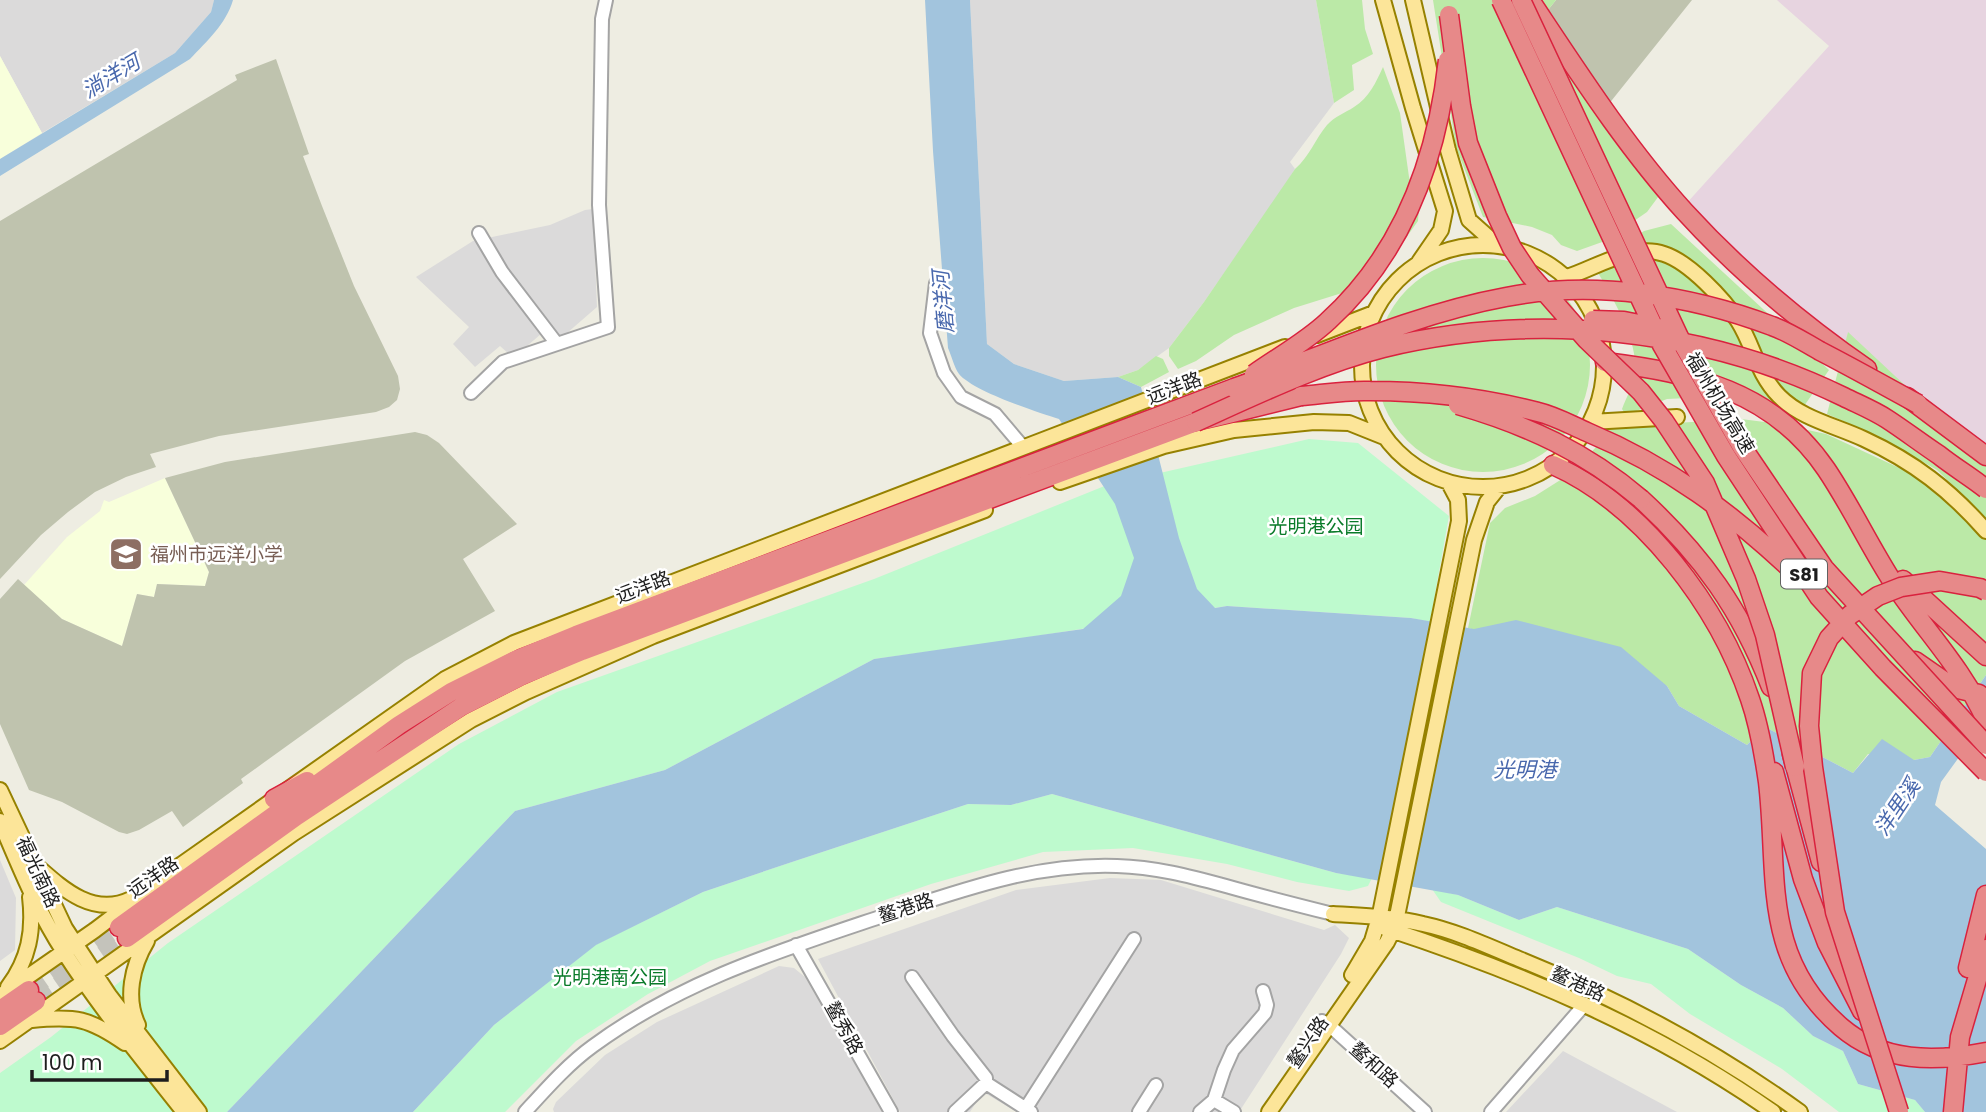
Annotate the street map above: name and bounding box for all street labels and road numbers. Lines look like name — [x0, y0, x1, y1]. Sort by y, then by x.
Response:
street label: 福州机场高速 — [1679, 347, 1761, 459]
street label: 远洋路 — [1143, 365, 1205, 411]
road number: S81 — [1781, 560, 1827, 588]
street label: 远洋路 — [612, 564, 674, 610]
street label: 福光南路 — [10, 832, 66, 912]
street label: 远洋路 — [122, 850, 184, 904]
street label: 鳌港路 — [875, 886, 937, 930]
street label: 鳌港路 — [1546, 960, 1610, 1008]
street label: 鳌秀路 — [818, 997, 870, 1059]
street label: 鳌兴路 — [1281, 1011, 1335, 1073]
street label: 鳌和路 — [1344, 1036, 1404, 1094]

